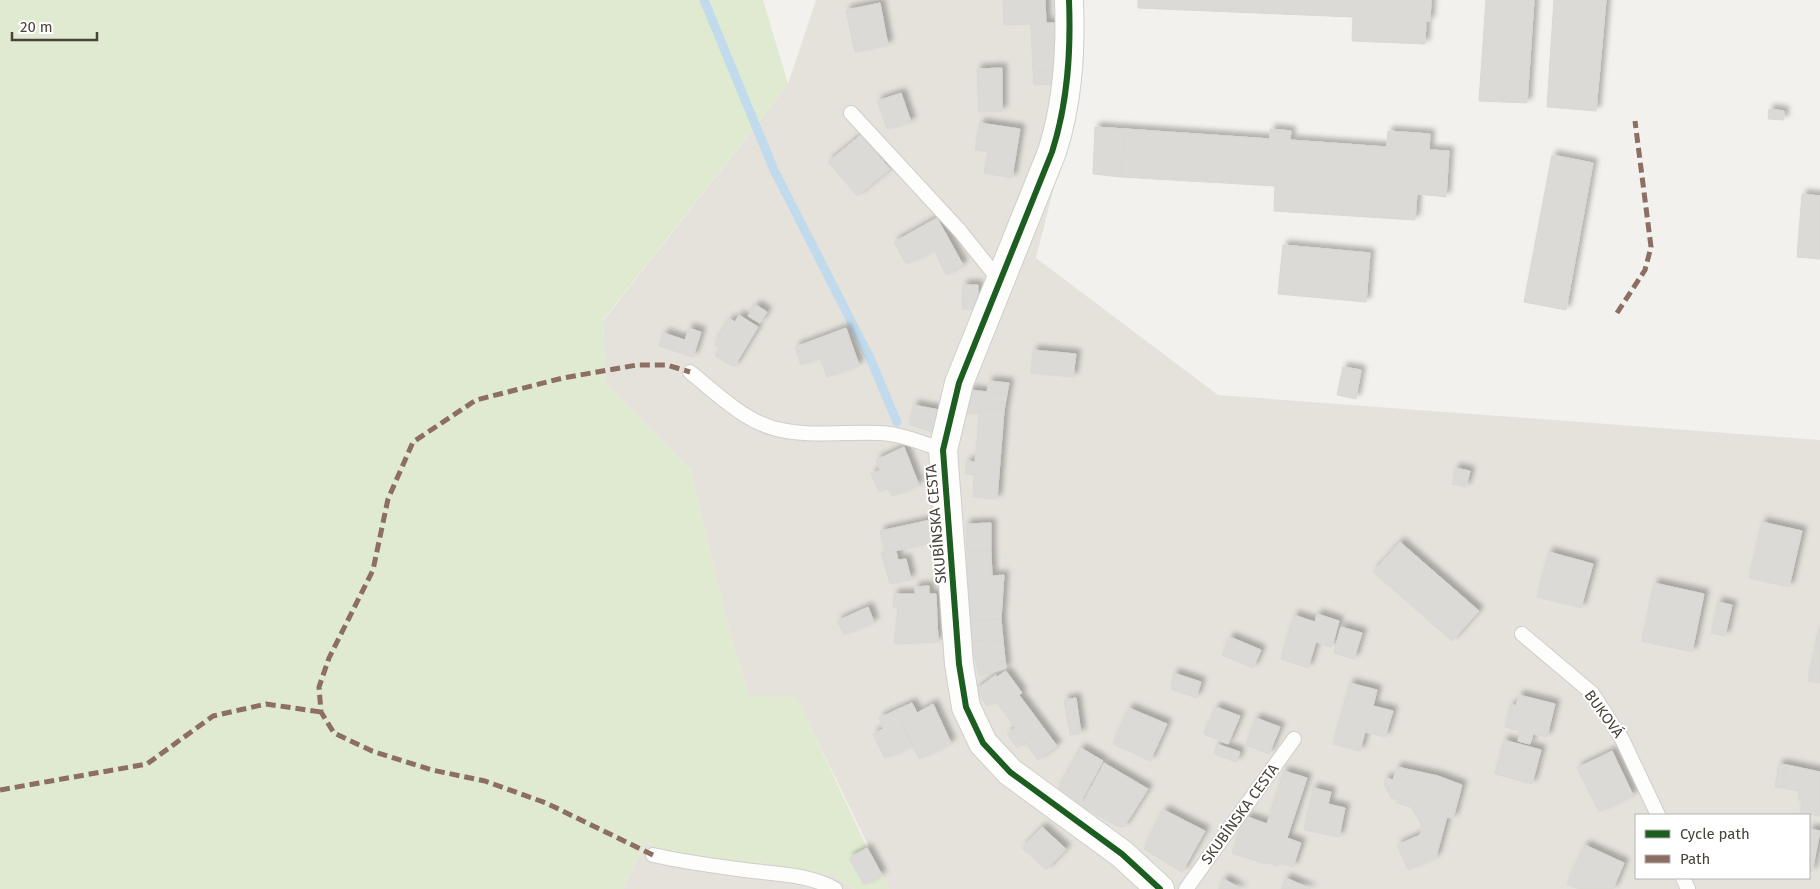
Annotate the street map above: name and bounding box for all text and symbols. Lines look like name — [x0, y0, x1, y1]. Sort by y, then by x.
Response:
scale bar — [12, 10, 98, 42]
text: 20 m — [20, 18, 53, 36]
street label: SKUBÍNSKA CESTA — [922, 463, 950, 585]
street label: BUKOVÁ — [1581, 687, 1628, 742]
street label: SKUBÍNSKA CESTA — [1197, 760, 1283, 868]
legend — [1635, 814, 1810, 879]
text: Cycle path — [1680, 825, 1750, 843]
text: Path — [1680, 850, 1710, 868]

